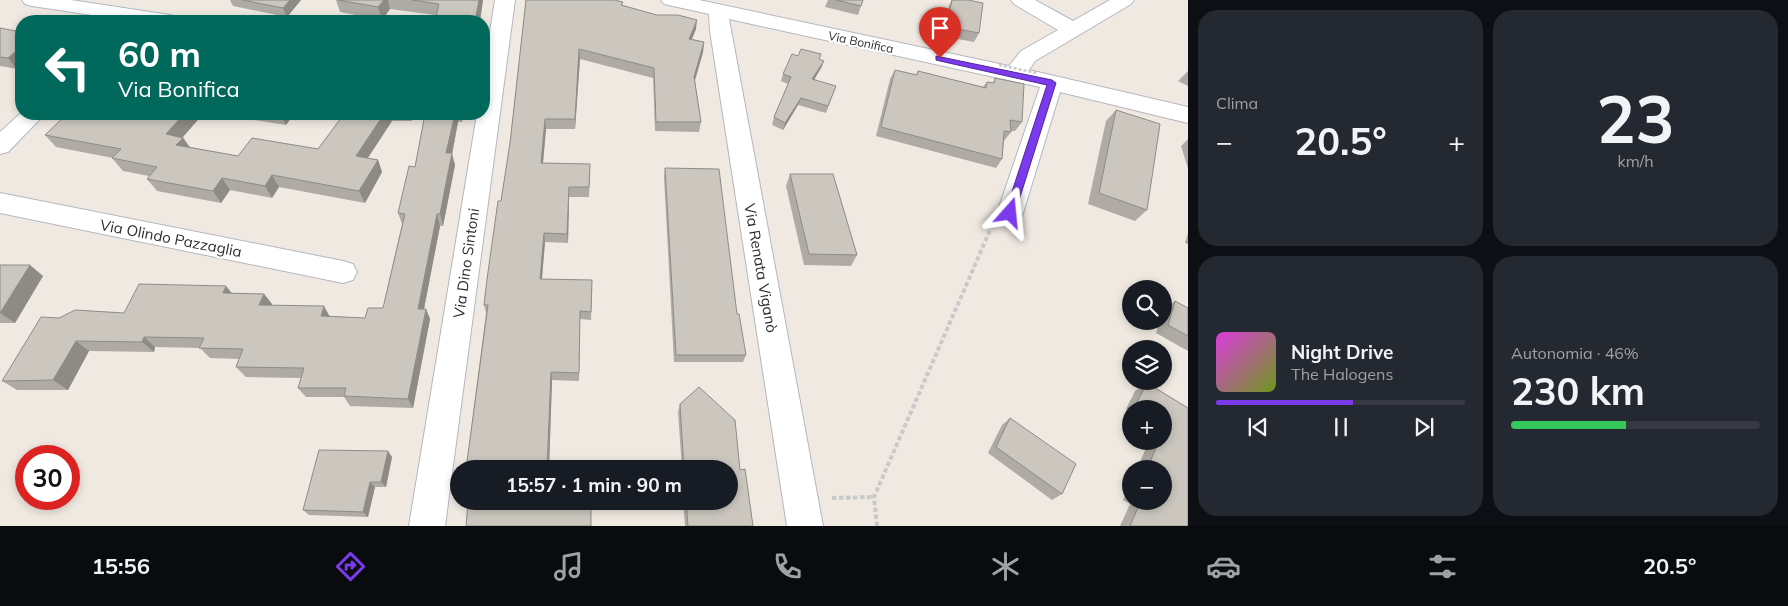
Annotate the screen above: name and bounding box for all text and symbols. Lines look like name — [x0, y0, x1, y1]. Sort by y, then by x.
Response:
pin — [919, 7, 961, 58]
icon: arrive — [926, 14, 954, 42]
street label: Via Bonifica — [827, 28, 895, 56]
text: 60 m — [118, 32, 201, 76]
icon: left — [35, 35, 100, 100]
text: Via Bonifica — [118, 75, 240, 103]
text: 23 — [1596, 78, 1675, 159]
text: Clima — [1216, 93, 1258, 113]
text: 20.5° — [1294, 117, 1387, 165]
text: − — [1216, 124, 1233, 159]
text: + — [1448, 124, 1465, 159]
text: km/h — [1617, 151, 1654, 171]
position arrow — [983, 186, 1035, 238]
street label: Via Renata Viganò — [740, 202, 782, 334]
street label: Via Dino Sintoni — [449, 207, 483, 319]
street label: Via Olindo Pazzaglia — [98, 215, 244, 261]
map controls — [1122, 280, 1172, 510]
button: search — [1122, 280, 1172, 330]
button: layers — [1122, 340, 1172, 390]
text: Night Drive — [1291, 340, 1393, 364]
text: Autonomia · 46% — [1511, 343, 1639, 363]
text: The Halogens — [1291, 364, 1393, 384]
text: 230 km — [1511, 367, 1645, 415]
button: + — [1122, 400, 1172, 450]
icon: previous — [1244, 413, 1272, 441]
icon: pause — [1327, 413, 1355, 441]
icon: next — [1410, 413, 1438, 441]
speed limit sign: 30 — [15, 445, 80, 510]
button: − — [1122, 460, 1172, 510]
text: 15:57 · 1 min · 90 m — [506, 473, 682, 497]
icon: directions — [333, 549, 368, 584]
icon: music — [551, 549, 586, 584]
icon: phone — [770, 549, 805, 584]
icon: climate — [988, 549, 1023, 584]
icon: car — [1206, 549, 1241, 584]
icon: filters — [1425, 549, 1460, 584]
text: 15:56 — [92, 552, 150, 580]
text: 20.5° — [1643, 552, 1696, 580]

